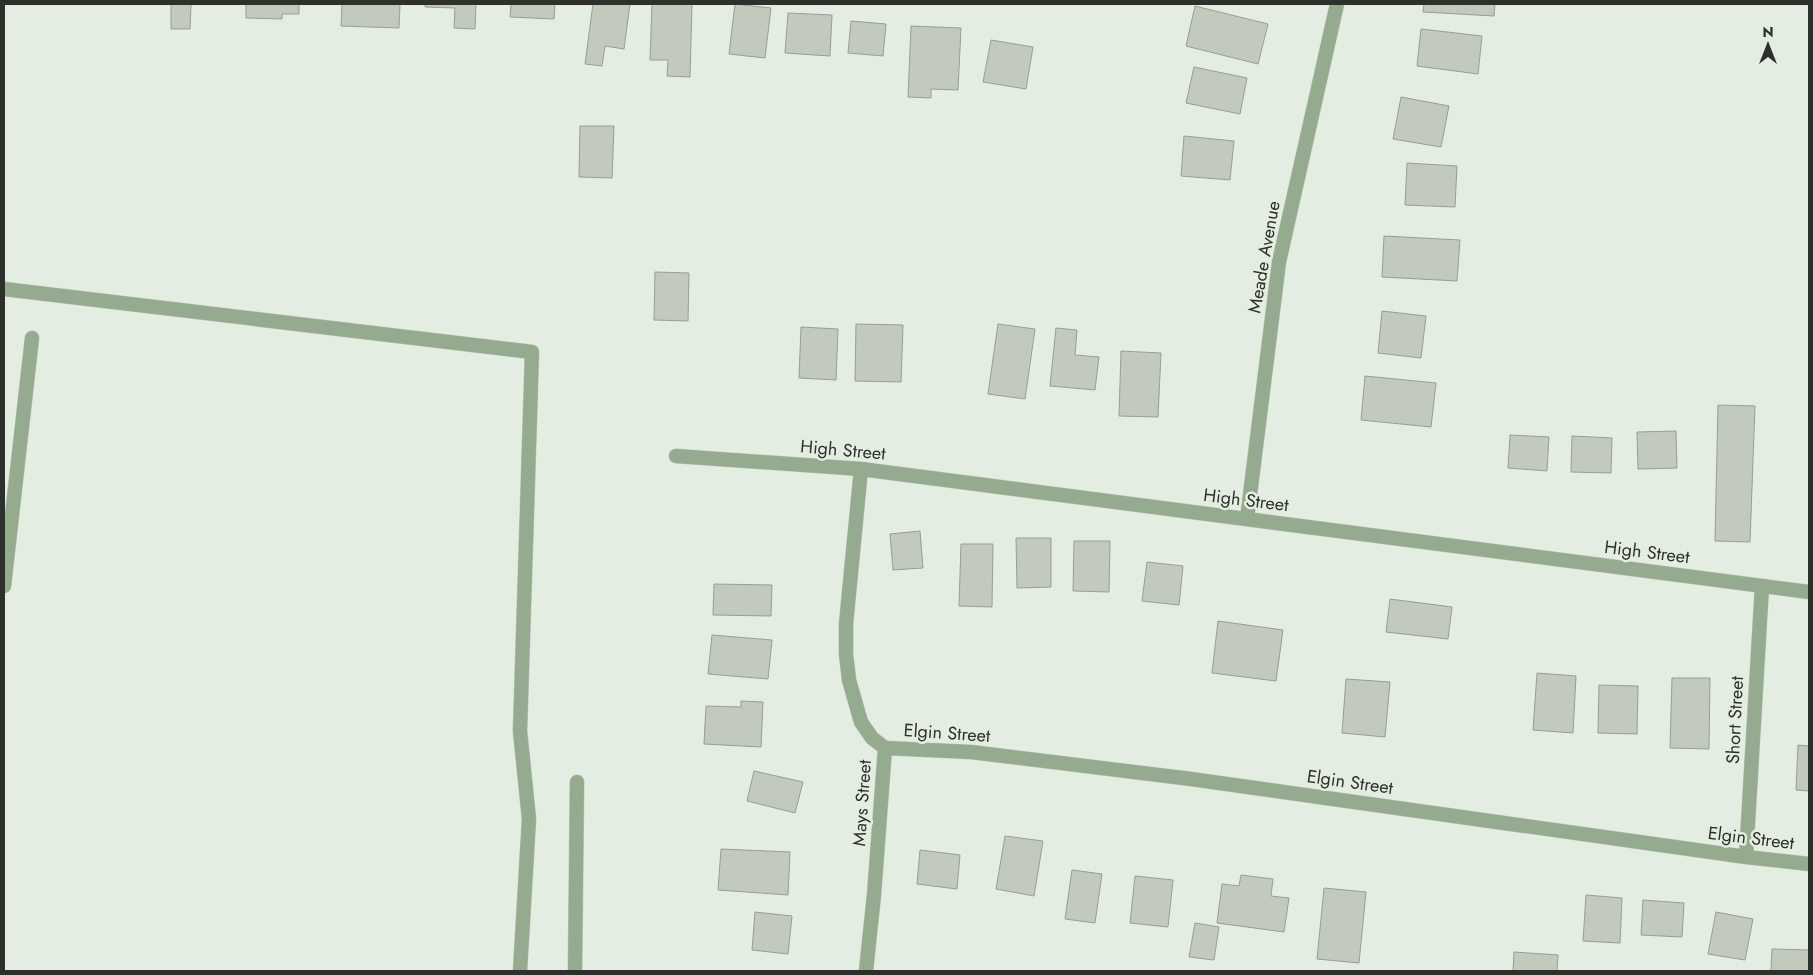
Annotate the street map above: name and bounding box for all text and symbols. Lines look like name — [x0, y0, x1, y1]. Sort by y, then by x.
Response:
north arrow — [1743, 20, 1793, 70]
text: N — [1762, 22, 1774, 42]
street label: Meade Avenue — [1241, 199, 1287, 315]
street label: High Street — [799, 433, 887, 467]
street label: High Street — [1202, 482, 1291, 518]
street label: High Street — [1603, 534, 1692, 570]
street label: Short Street — [1720, 675, 1750, 765]
street label: Elgin Street — [903, 717, 992, 749]
street label: Mays Street — [846, 758, 878, 847]
street label: Elgin Street — [1305, 763, 1395, 801]
street label: Elgin Street — [1706, 820, 1796, 856]

